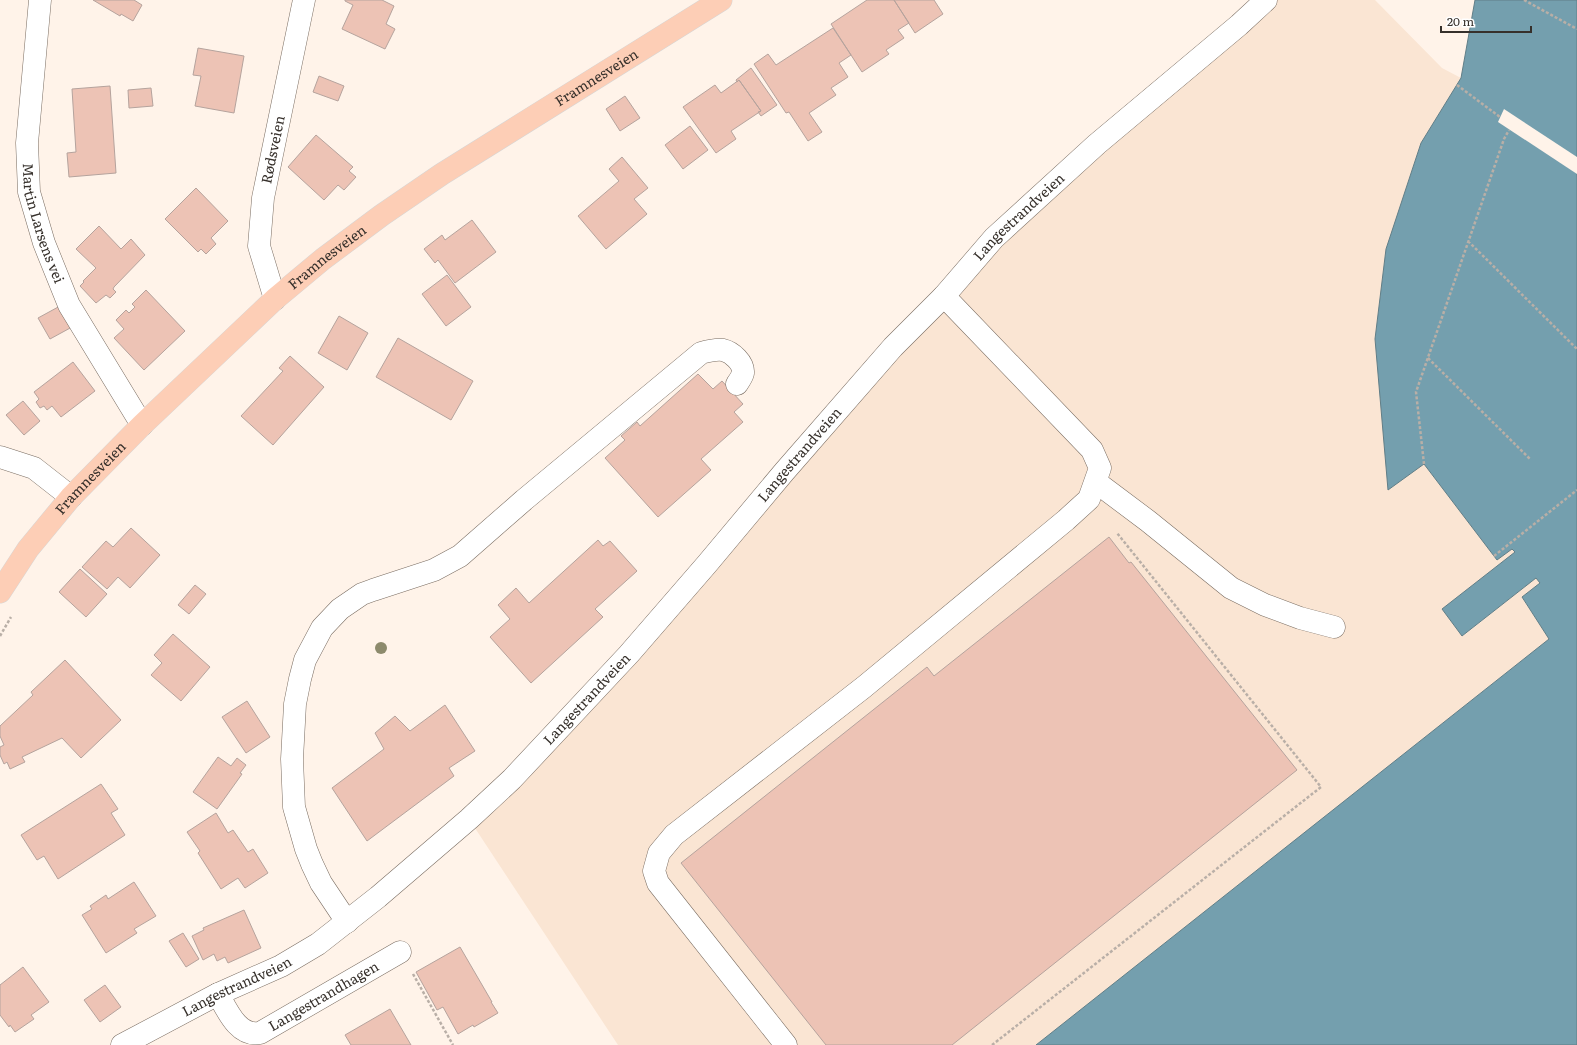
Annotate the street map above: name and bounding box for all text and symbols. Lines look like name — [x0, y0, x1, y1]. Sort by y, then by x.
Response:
scale bar — [1441, 8, 1531, 34]
text: 20 m — [1447, 12, 1474, 30]
street label: Framnesveien — [551, 43, 641, 110]
street label: Rødsveien — [255, 114, 289, 185]
street label: Martin Larsens vei — [19, 163, 70, 286]
street label: Langestrandveien — [968, 168, 1068, 264]
street label: Framnesveien — [283, 219, 370, 293]
street label: Langestrandveien — [752, 402, 845, 506]
street label: Framnesveien — [50, 436, 130, 518]
street label: Langestrandveien — [538, 648, 634, 749]
street label: Langestrandveien — [178, 951, 295, 1020]
street label: Langestrandhagen — [264, 956, 382, 1035]

